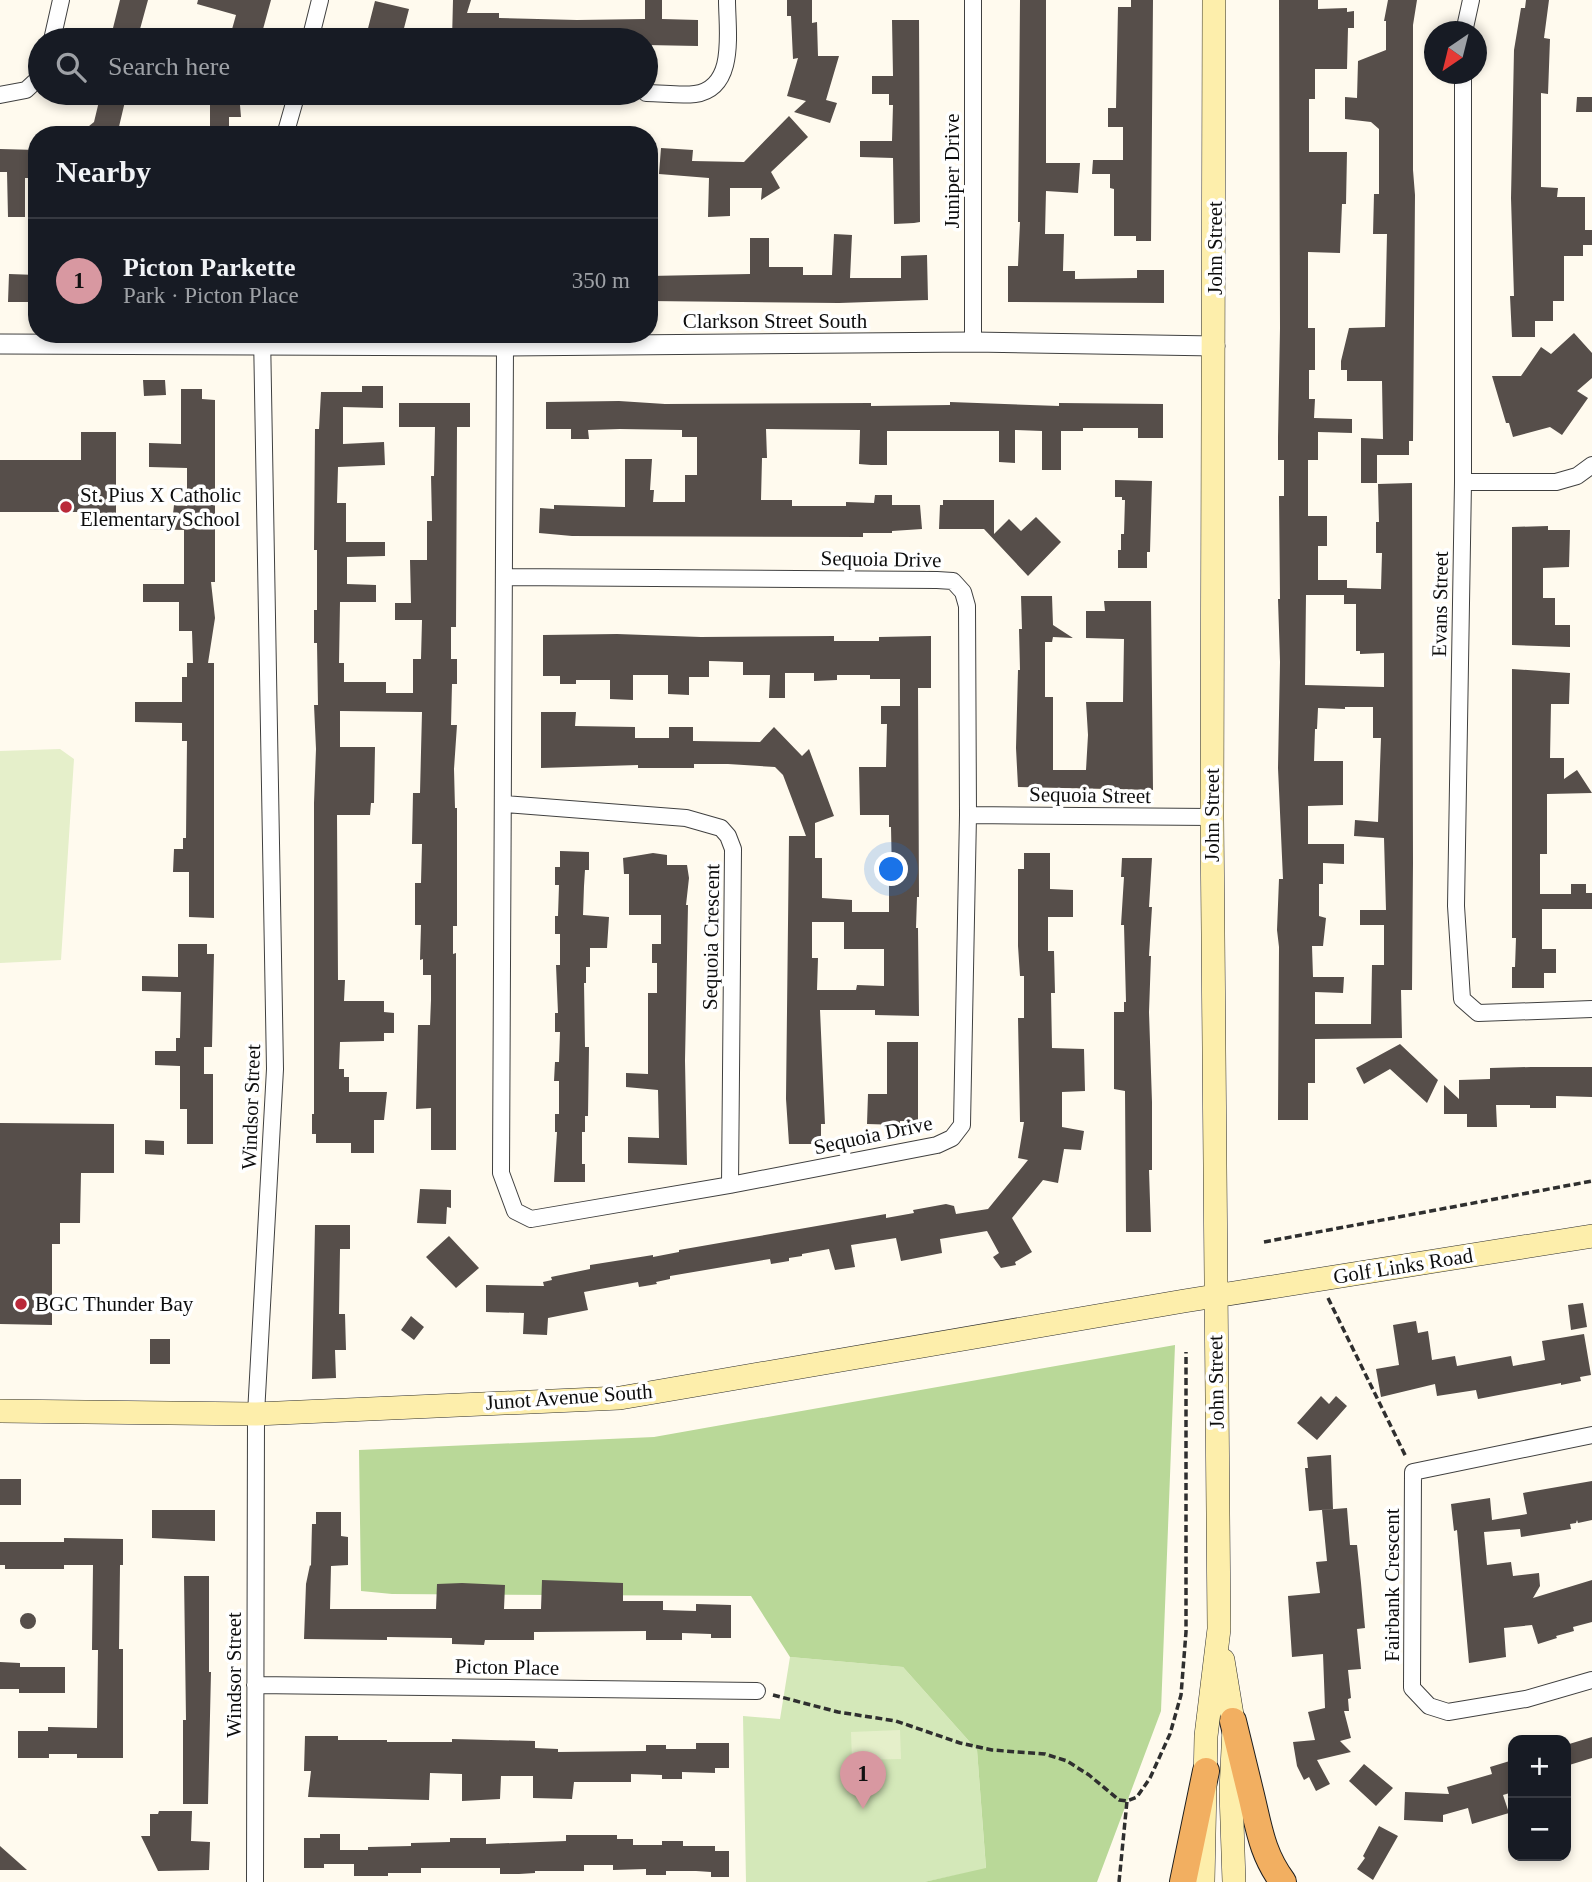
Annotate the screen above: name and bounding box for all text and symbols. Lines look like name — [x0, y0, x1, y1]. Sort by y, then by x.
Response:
north arrow — [1424, 21, 1487, 84]
search box — [28, 28, 658, 105]
icon: search — [52, 48, 90, 86]
text: Search here — [108, 52, 230, 81]
street label: Juniper Drive — [940, 114, 964, 228]
text: Nearby — [56, 155, 151, 188]
street label: John Street — [1203, 201, 1227, 295]
text: Picton Parkette — [123, 253, 296, 282]
text: 1 — [73, 268, 85, 293]
text: 350 m — [572, 268, 630, 293]
text: Park · Picton Place — [123, 283, 299, 308]
street label: Clarkson Street South — [683, 309, 868, 333]
place label: St. Pius X Catholic Elementary School — [80, 483, 241, 531]
marker: St. Pius X Catholic Elementary School — [58, 499, 74, 515]
street label: Sequoia Drive — [820, 546, 942, 572]
street label: Evans Street — [1427, 551, 1453, 657]
street label: John Street — [1200, 768, 1224, 862]
street label: Sequoia Street — [1029, 782, 1151, 808]
your location — [874, 852, 908, 886]
street label: Sequoia Crescent — [698, 863, 724, 1010]
street label: Windsor Street — [237, 1044, 265, 1170]
street label: Sequoia Drive — [811, 1111, 935, 1159]
street label: Golf Links Road — [1331, 1243, 1475, 1289]
place label: BGC Thunder Bay — [35, 1292, 194, 1316]
marker: BGC Thunder Bay — [13, 1296, 29, 1312]
street label: John Street — [1203, 1335, 1229, 1429]
street label: Junot Avenue South — [485, 1379, 654, 1415]
street label: Fairbank Crescent — [1380, 1508, 1404, 1662]
street label: Windsor Street — [222, 1612, 246, 1738]
street label: Picton Place — [455, 1654, 559, 1680]
map controls — [1508, 1735, 1571, 1861]
button: + — [1508, 1735, 1571, 1798]
pin: 1 — [840, 1751, 886, 1809]
button: − — [1508, 1798, 1571, 1861]

